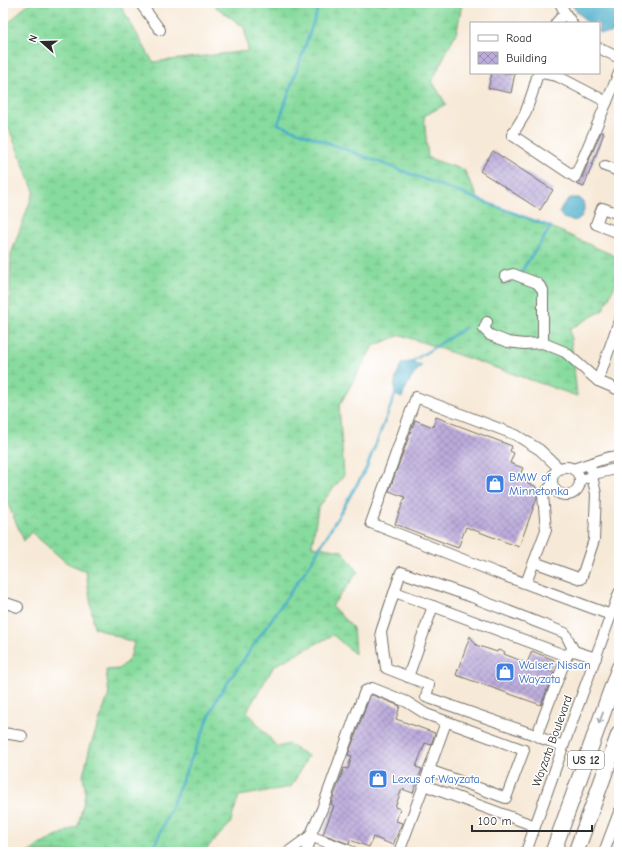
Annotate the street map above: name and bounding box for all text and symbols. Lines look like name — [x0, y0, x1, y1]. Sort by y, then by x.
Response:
north arrow — [22, 22, 62, 62]
legend — [470, 22, 600, 74]
text: Road — [506, 31, 532, 45]
text: N — [26, 33, 40, 44]
text: Building — [506, 51, 547, 65]
place label: BMW of Minnetonka — [509, 470, 569, 498]
shop icon: BMW of Minnetonka — [484, 473, 506, 495]
place label: Walser Nissan Wayzata — [519, 658, 591, 686]
shop icon: Walser Nissan Wayzata — [494, 661, 516, 683]
street label: Wayzata Boulevard — [529, 694, 575, 788]
one-way arrow — [597, 711, 605, 723]
road number: US 12 — [568, 751, 604, 769]
shop icon: Lexus of Wayzata — [367, 768, 389, 790]
place label: Lexus of Wayzata — [392, 772, 480, 786]
scale bar — [472, 807, 592, 833]
text: 100 m — [478, 814, 511, 828]

